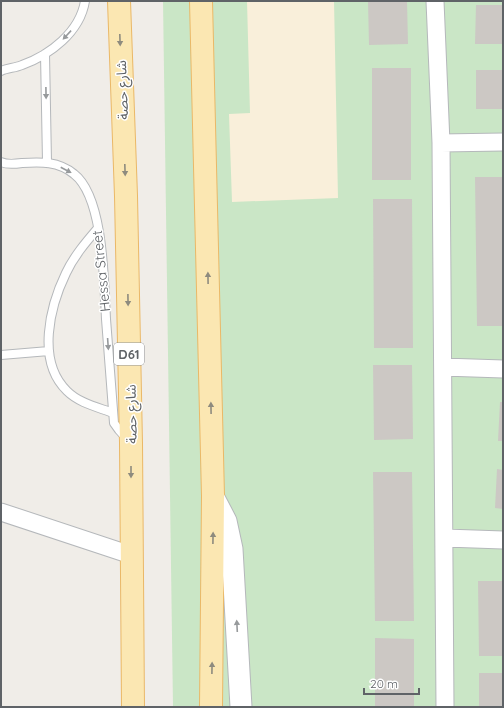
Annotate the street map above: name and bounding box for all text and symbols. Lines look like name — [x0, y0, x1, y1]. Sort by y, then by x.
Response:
one-way arrow — [62, 30, 72, 40]
one-way arrow — [117, 34, 123, 47]
street label: شارع حصة — [112, 60, 134, 120]
one-way arrow — [43, 87, 49, 100]
one-way arrow — [122, 164, 128, 177]
one-way arrow — [60, 166, 72, 173]
street label: Hessa Street — [88, 229, 114, 313]
one-way arrow — [205, 271, 211, 284]
one-way arrow — [125, 294, 131, 307]
one-way arrow — [105, 338, 112, 350]
road number: D61 — [114, 343, 144, 365]
street label: شارع حصة — [121, 384, 143, 444]
one-way arrow — [208, 401, 214, 414]
one-way arrow — [128, 466, 134, 479]
one-way arrow — [210, 531, 216, 544]
one-way arrow — [233, 620, 240, 632]
one-way arrow — [209, 661, 215, 674]
scale bar — [364, 670, 419, 696]
text: 20 m — [370, 676, 398, 691]

